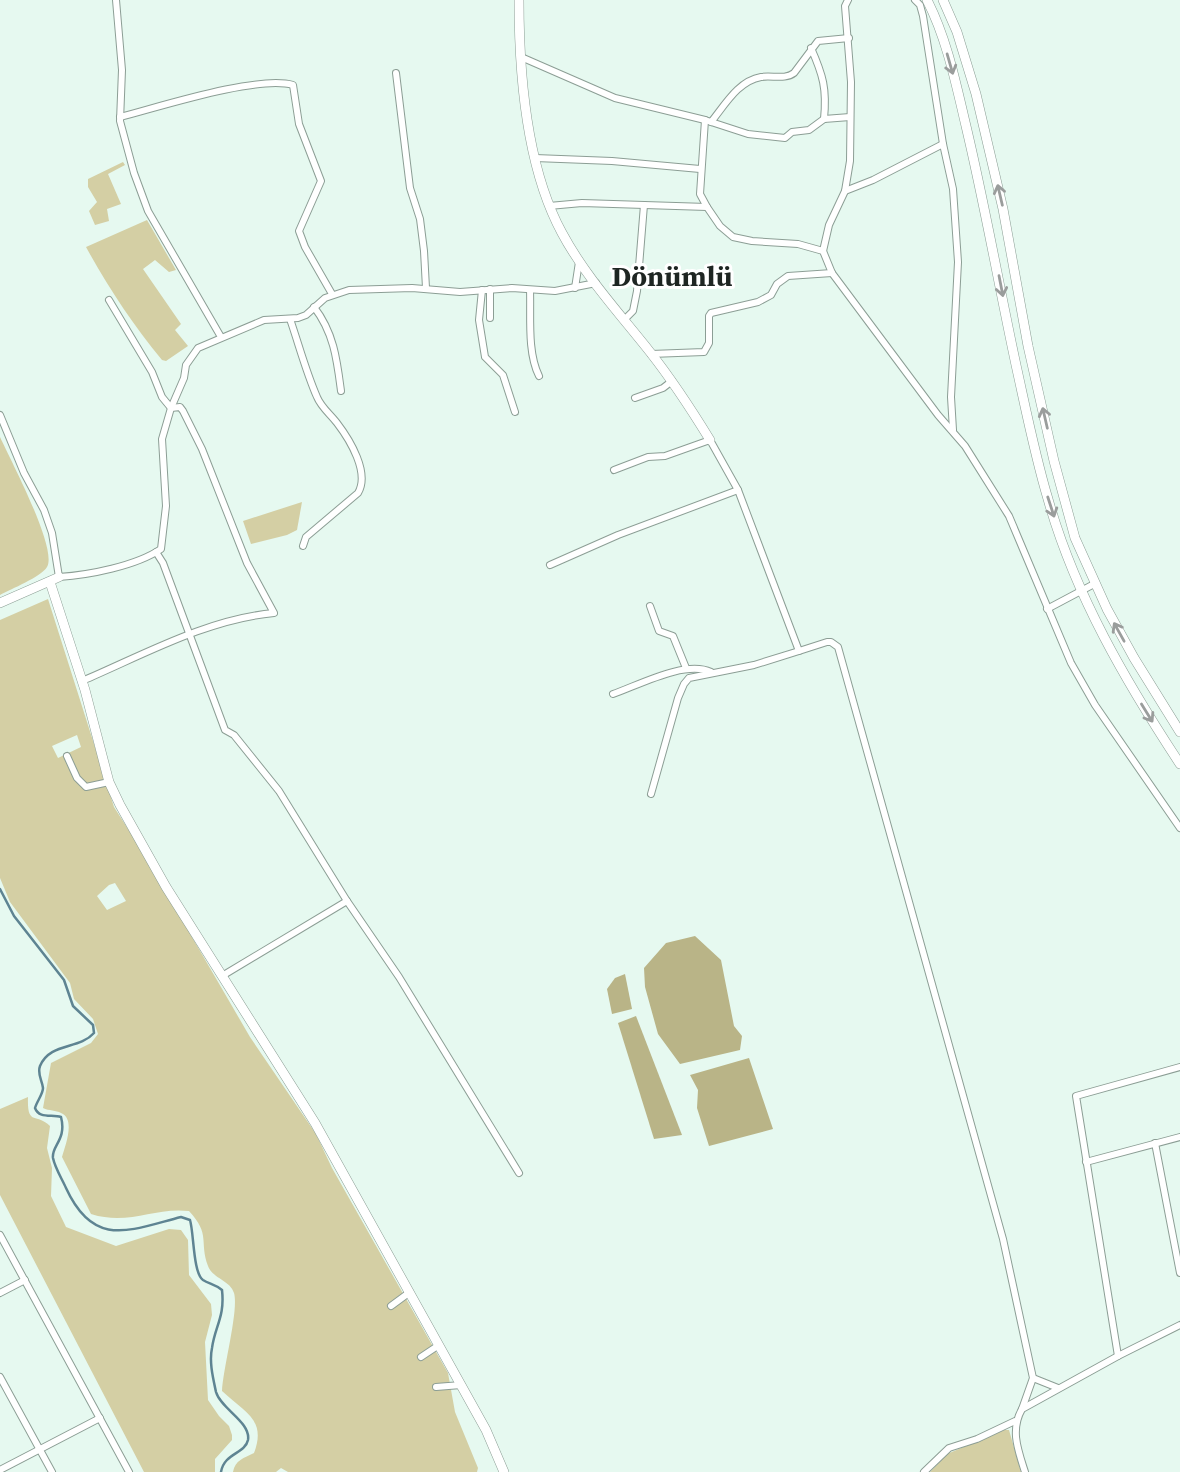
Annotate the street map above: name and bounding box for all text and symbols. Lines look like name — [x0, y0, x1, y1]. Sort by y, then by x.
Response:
one-way arrow — [945, 53, 958, 75]
one-way arrow — [992, 184, 1006, 207]
district label: Dönümlü — [611, 257, 733, 295]
one-way arrow — [994, 274, 1008, 297]
one-way arrow — [1037, 407, 1051, 430]
one-way arrow — [1046, 496, 1058, 518]
one-way arrow — [1112, 622, 1126, 643]
one-way arrow — [1140, 703, 1154, 723]

